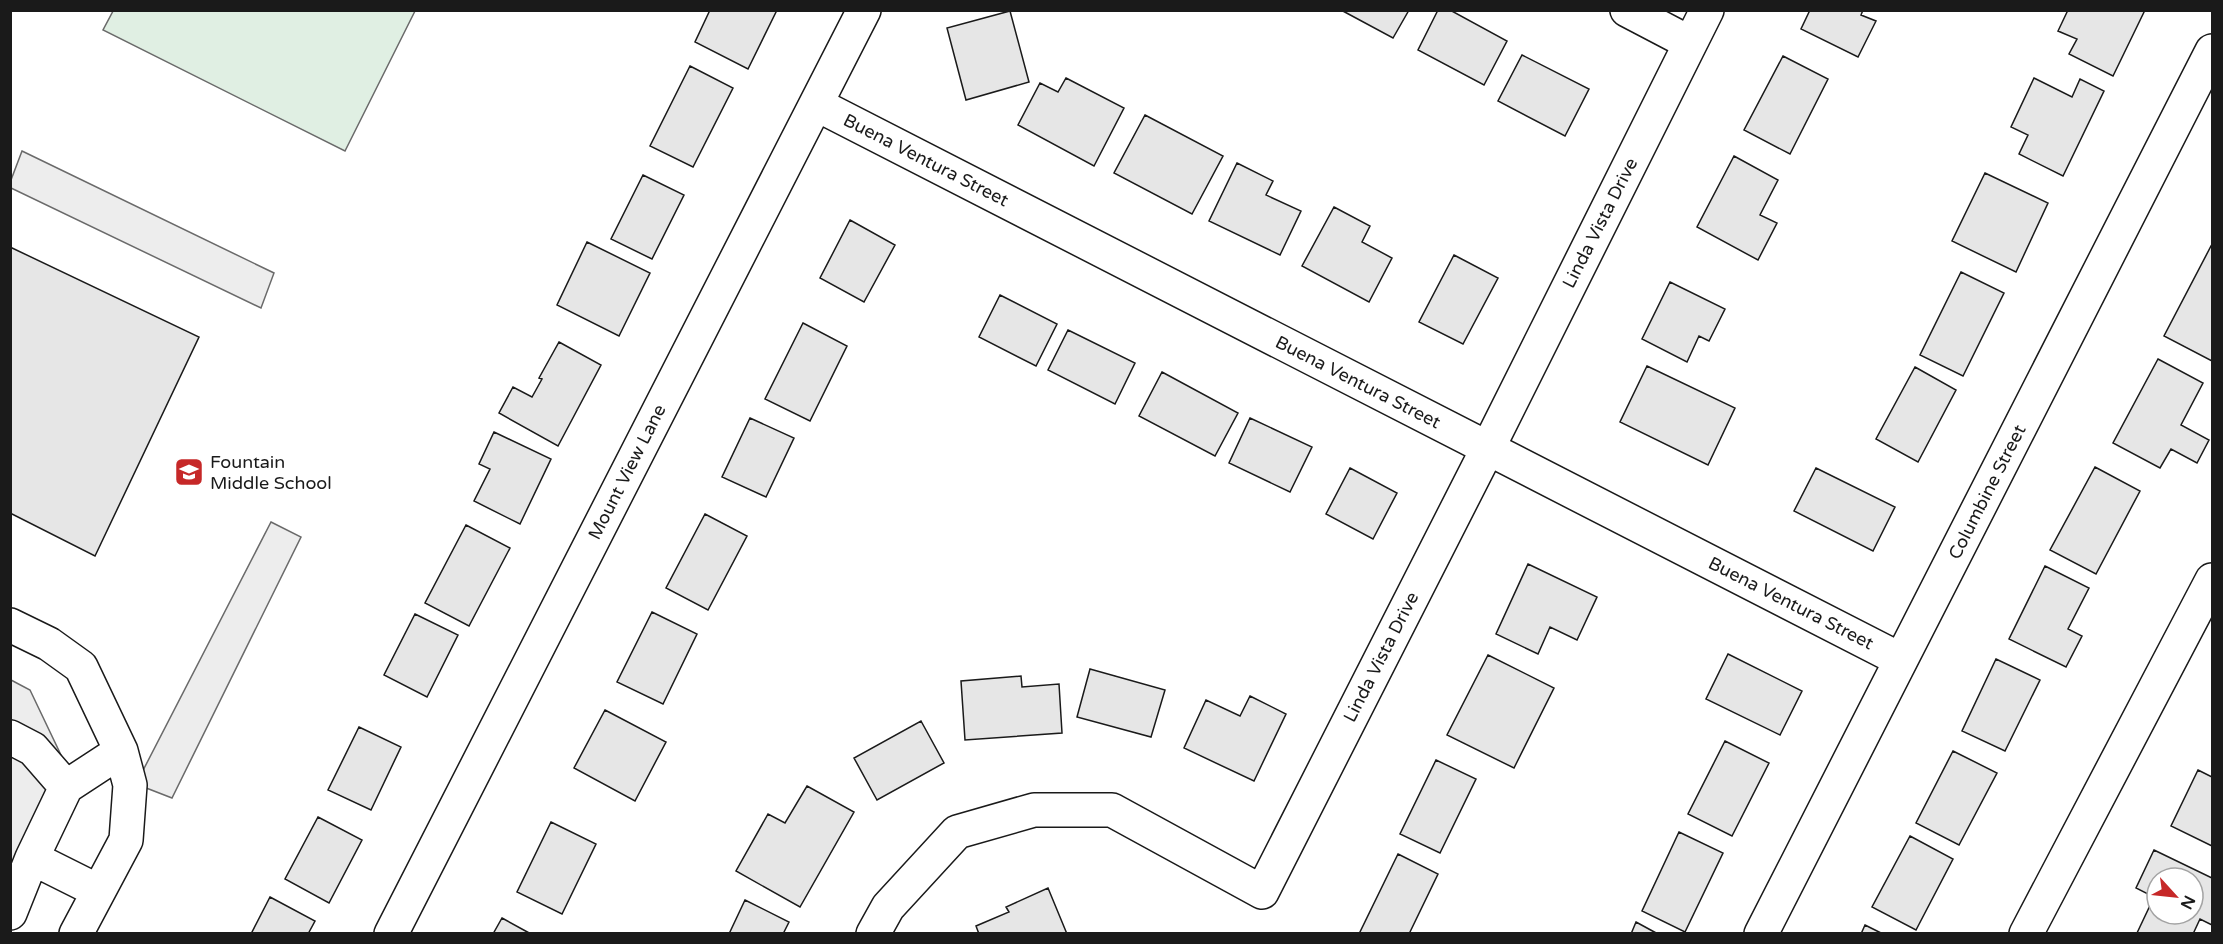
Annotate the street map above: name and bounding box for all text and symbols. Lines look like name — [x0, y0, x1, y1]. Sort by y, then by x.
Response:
street label: Buena Ventura Street — [840, 109, 1012, 211]
street label: Linda Vista Drive — [1558, 154, 1642, 292]
street label: Buena Ventura Street — [1272, 331, 1444, 433]
street label: Mount View Lane — [583, 401, 671, 543]
street label: Columbine Street — [1944, 421, 2031, 563]
place label: Fountain Middle School — [210, 451, 332, 494]
school or university icon: Fountain Middle School — [173, 456, 205, 488]
street label: Buena Ventura Street — [1705, 552, 1877, 654]
street label: Linda Vista Drive — [1339, 588, 1423, 726]
north arrow — [2145, 866, 2205, 926]
text: N — [2176, 892, 2199, 913]

